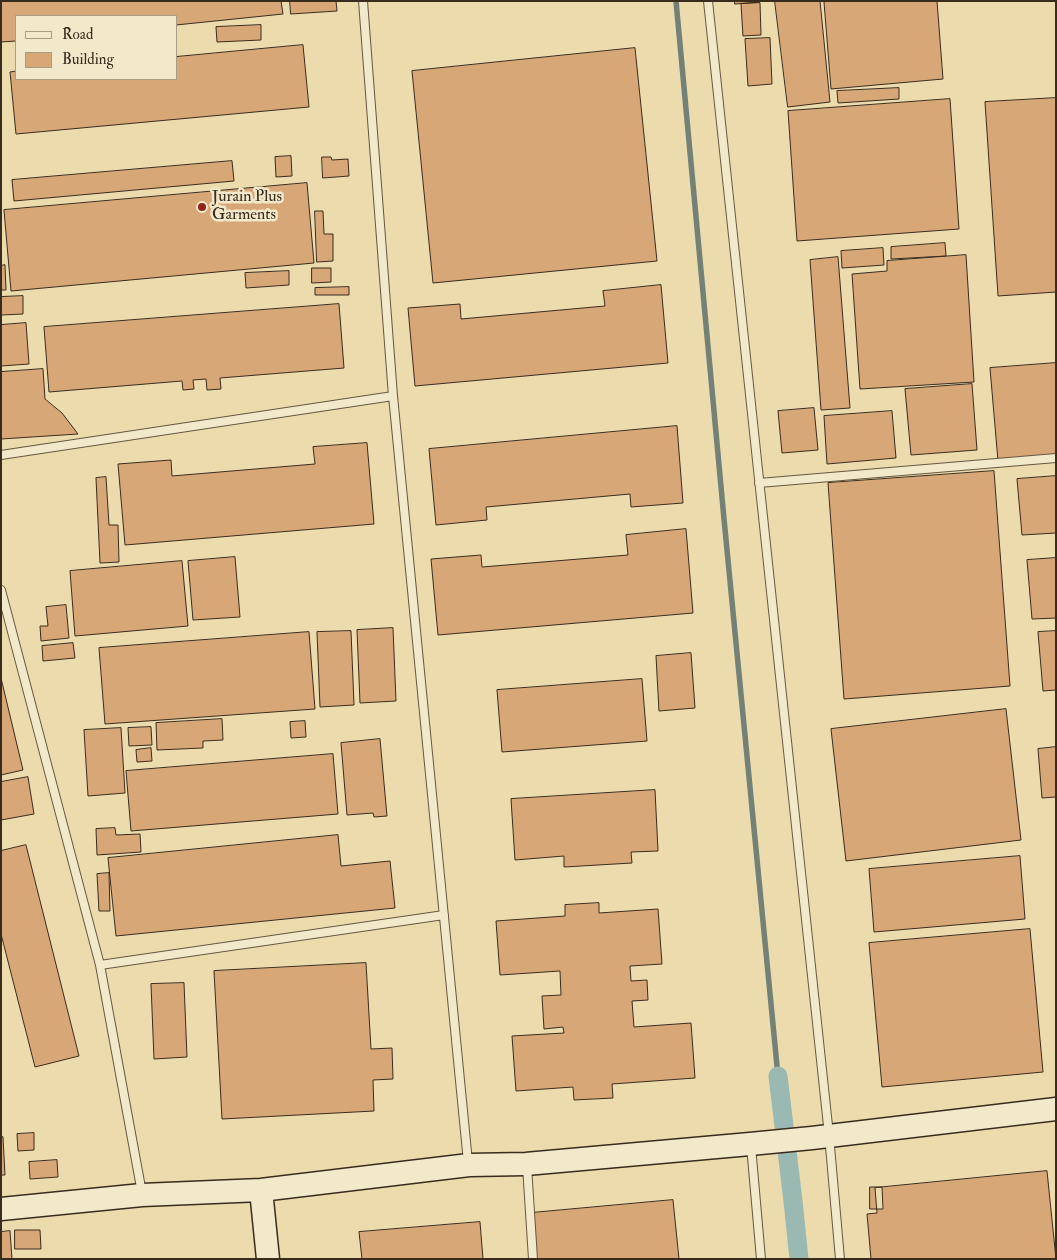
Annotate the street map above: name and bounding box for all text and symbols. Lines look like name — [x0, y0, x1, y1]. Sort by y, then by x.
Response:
legend — [15, 15, 178, 80]
text: Road — [62, 25, 93, 44]
text: Building — [62, 50, 114, 69]
place label: Jurain Plus Garments — [212, 188, 282, 226]
marker: Jurain Plus Garments — [196, 201, 208, 213]

